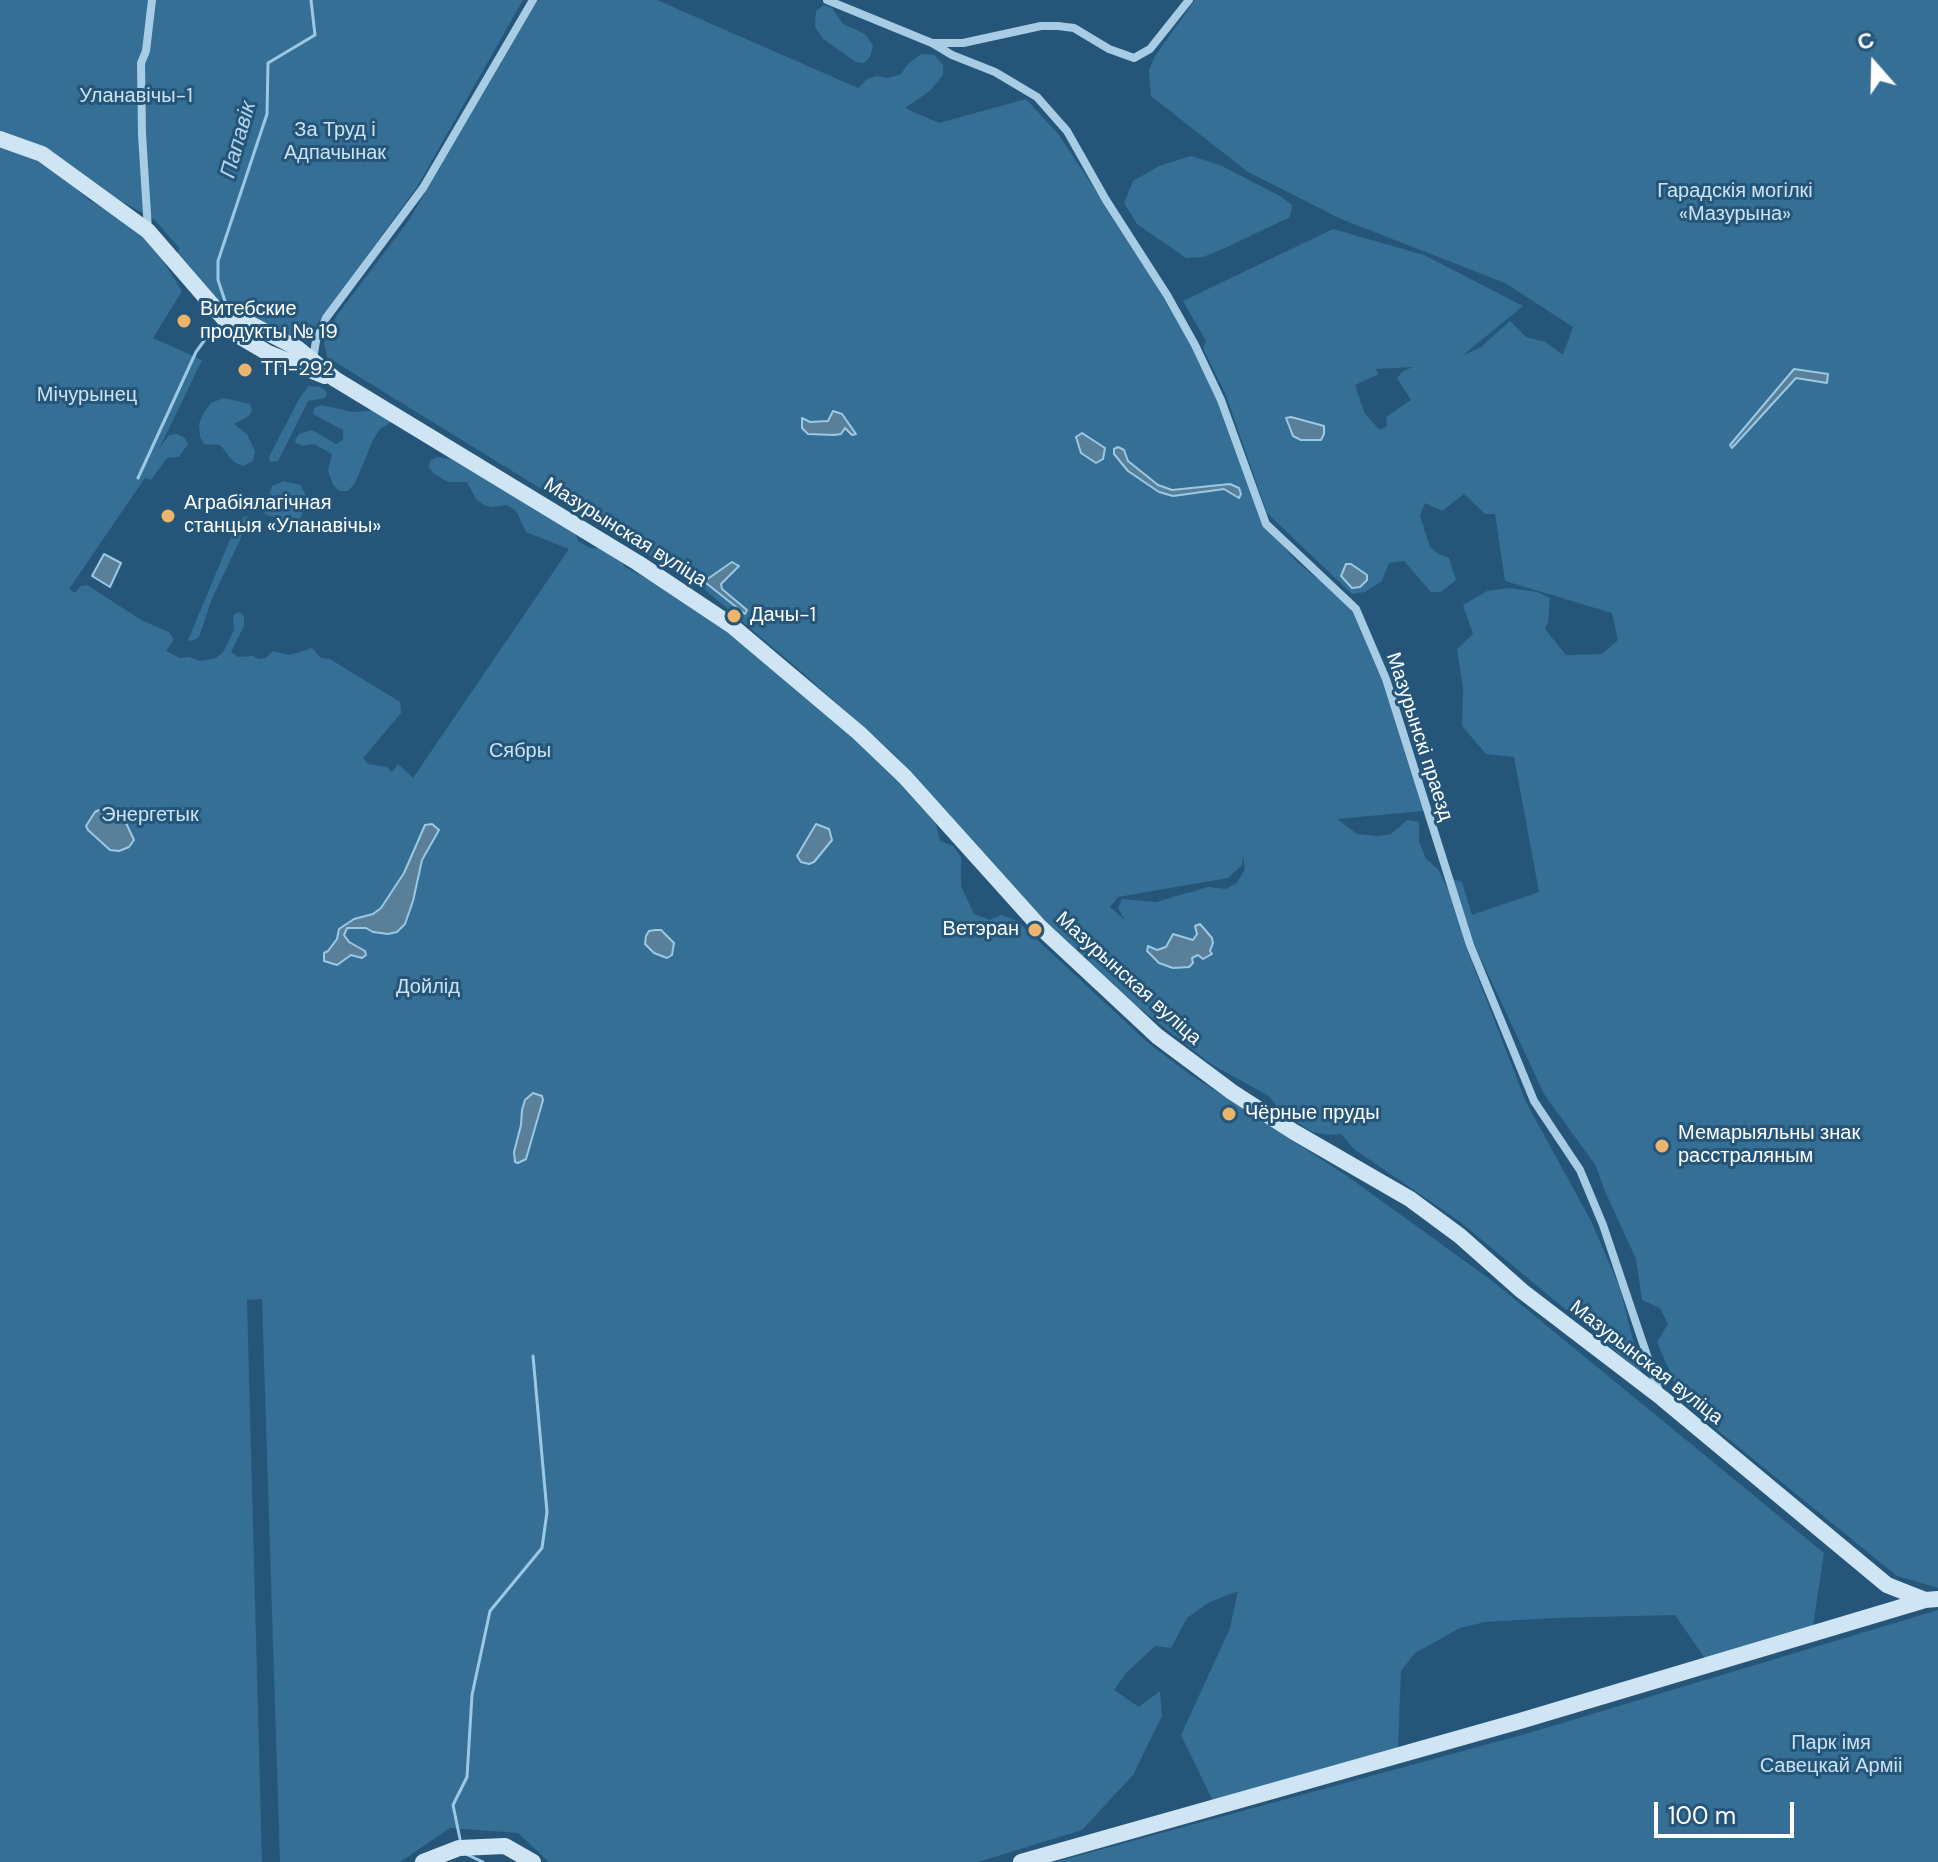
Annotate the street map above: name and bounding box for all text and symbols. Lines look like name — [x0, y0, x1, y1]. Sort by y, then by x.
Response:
north arrow — [1834, 24, 1914, 104]
text: С — [1853, 25, 1878, 57]
park label: Уланавічы-1 — [79, 85, 193, 109]
water label: Папавік — [215, 98, 263, 182]
park label: За Труд і Адпачынак — [284, 119, 386, 166]
park label: Гарадскія могілкі «Мазурына» — [1657, 180, 1813, 227]
place label: Витебские продукты № 19 — [200, 298, 338, 345]
marker: Витебские продукты № 19 — [175, 312, 193, 330]
place label: ТП-292 — [261, 358, 333, 382]
marker: ТП-292 — [236, 361, 254, 379]
park label: Мічурынец — [37, 384, 137, 408]
street label: Мазурынская вуліца — [539, 473, 711, 593]
place label: Аграбіялагічная станцыя «Уланавічы» — [184, 492, 381, 539]
marker: Аграбіялагічная станцыя «Уланавічы» — [159, 507, 177, 525]
place label: Дачы-1 — [750, 604, 816, 628]
marker: Дачы-1 — [725, 607, 743, 625]
street label: Мазурынскі праезд — [1380, 650, 1458, 824]
park label: Сябры — [489, 740, 551, 764]
park label: Энергетык — [101, 804, 199, 828]
street label: Мазурынская вуліца — [1050, 907, 1206, 1051]
place label: Ветэран — [943, 918, 1019, 942]
marker: Ветэран — [1026, 921, 1044, 939]
park label: Дойлід — [396, 976, 460, 1000]
place label: Чёрные пруды — [1245, 1102, 1380, 1126]
marker: Чёрные пруды — [1220, 1105, 1238, 1123]
place label: Мемарыяльны знак расстраляным — [1678, 1122, 1860, 1169]
marker: Мемарыяльны знак расстраляным — [1653, 1137, 1671, 1155]
street label: Мазурынская вуліца — [1565, 1296, 1727, 1430]
park label: Парк імя Савецкай Арміі — [1760, 1732, 1902, 1779]
scale bar — [1658, 1786, 1798, 1836]
text: 100 m — [1668, 1800, 1736, 1831]

